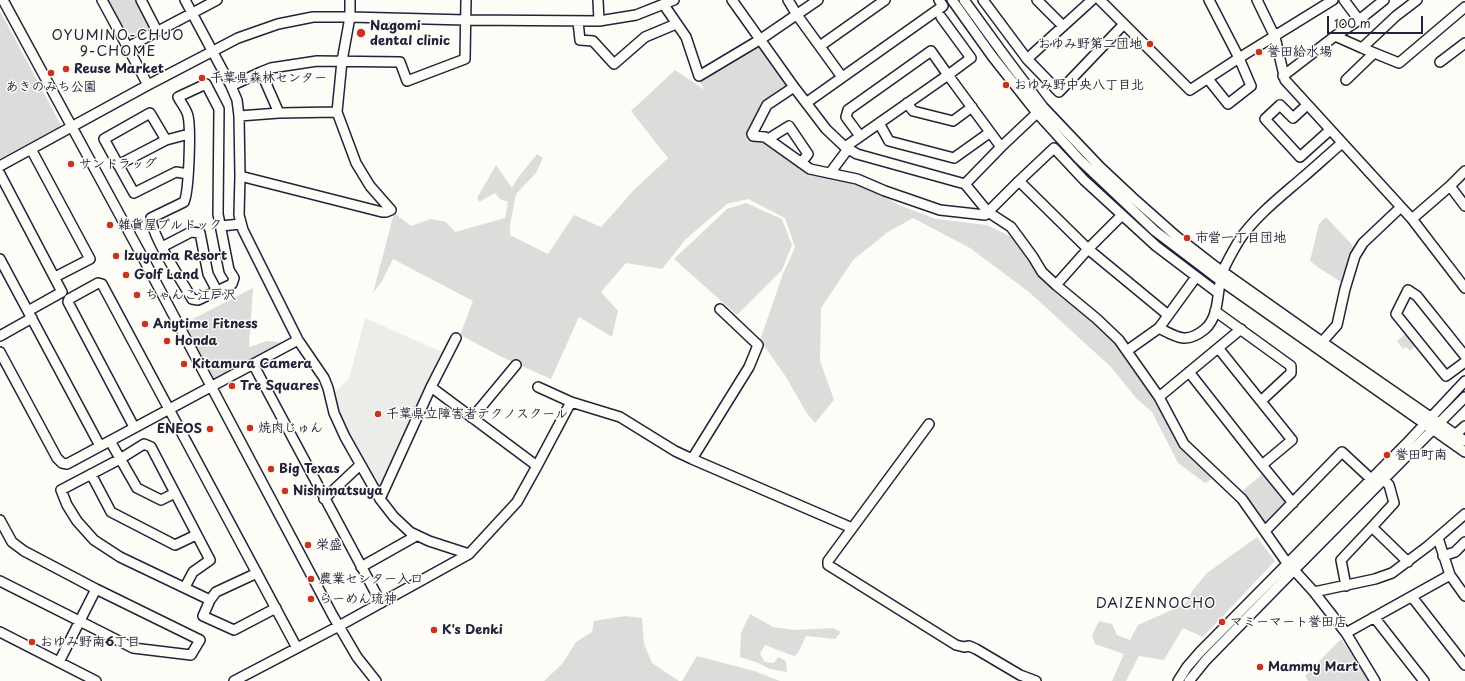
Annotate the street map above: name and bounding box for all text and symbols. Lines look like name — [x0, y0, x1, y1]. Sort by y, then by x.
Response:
scale bar — [1329, 8, 1425, 34]
text: 100 m — [1334, 14, 1371, 32]
place label: Nagomi dental clinic — [370, 18, 450, 49]
marker: Nagomi dental clinic — [355, 27, 367, 39]
district label: OYUMINO-CHUO 9-CHOME — [52, 28, 184, 60]
place label: おゆみ野第二団地 — [1038, 36, 1142, 52]
marker: おゆみ野第二団地 — [1145, 39, 1155, 49]
place label: 誉田給水場 — [1267, 44, 1332, 60]
marker: 誉田給水場 — [1254, 47, 1264, 57]
place label: Reuse Market — [74, 61, 164, 77]
marker: Reuse Market — [61, 64, 71, 74]
marker: あきのみち公園 — [46, 68, 56, 78]
place label: 千葉県森林センター — [210, 70, 327, 86]
marker: 千葉県森林センター — [197, 73, 207, 83]
place label: おゆみ野中央八丁目北 — [1014, 77, 1144, 93]
place label: あきのみち公園 — [6, 79, 96, 95]
marker: おゆみ野中央八丁目北 — [1001, 80, 1011, 90]
place label: サンドラッグ — [79, 156, 157, 172]
marker: サンドラッグ — [66, 159, 76, 169]
place label: 雑貨屋ブルドック — [118, 217, 222, 233]
marker: 雑貨屋ブルドック — [105, 220, 115, 230]
place label: 市営一丁目団地 — [1195, 230, 1286, 246]
marker: 市営一丁目団地 — [1182, 233, 1192, 243]
place label: Izuyama Resort — [124, 248, 227, 264]
marker: Izuyama Resort — [111, 251, 121, 261]
place label: Golf Land — [134, 267, 199, 283]
marker: Golf Land — [121, 270, 131, 280]
place label: ちゃんこ江戸沢 — [145, 287, 236, 303]
marker: ちゃんこ江戸沢 — [132, 290, 142, 300]
place label: Anytime Fitness — [153, 316, 258, 332]
marker: Anytime Fitness — [140, 319, 150, 329]
place label: Honda — [175, 333, 217, 349]
marker: Honda — [162, 336, 172, 346]
place label: Kitamura Camera — [192, 356, 312, 372]
marker: Kitamura Camera — [179, 359, 189, 369]
place label: Tre Squares — [240, 378, 319, 394]
marker: Tre Squares — [227, 381, 237, 391]
place label: 千葉県立障害者テクノスクール — [386, 406, 568, 422]
marker: 千葉県立障害者テクノスクール — [373, 409, 383, 419]
place label: 焼肉じゅん — [258, 420, 323, 436]
place label: ENEOS — [157, 421, 202, 437]
marker: 焼肉じゅん — [245, 423, 255, 433]
marker: ENEOS — [205, 424, 215, 434]
place label: 誉田町南 — [1395, 447, 1447, 463]
marker: 誉田町南 — [1382, 450, 1392, 460]
place label: Big Texas — [279, 461, 340, 477]
marker: Big Texas — [266, 464, 276, 474]
place label: Nishimatsuya — [293, 483, 383, 499]
marker: Nishimatsuya — [280, 486, 290, 496]
place label: 栄盛 — [316, 537, 342, 553]
marker: 栄盛 — [303, 540, 313, 550]
place label: 農業センター入口 — [319, 571, 423, 587]
marker: 農業センター入口 — [306, 574, 316, 584]
place label: らーめん琉神 — [319, 591, 397, 607]
marker: らーめん琉神 — [306, 594, 316, 604]
district label: DAIZENNOCHO — [1096, 596, 1216, 612]
place label: マミーマート誉田店 — [1230, 614, 1347, 630]
marker: マミーマート誉田店 — [1217, 617, 1227, 627]
place label: K's Denki — [442, 622, 503, 638]
marker: K's Denki — [429, 625, 439, 635]
place label: おゆみ野南6丁目 — [40, 634, 140, 650]
marker: おゆみ野南6丁目 — [27, 637, 37, 647]
place label: Mammy Mart — [1268, 659, 1358, 675]
marker: Mammy Mart — [1255, 662, 1265, 672]

